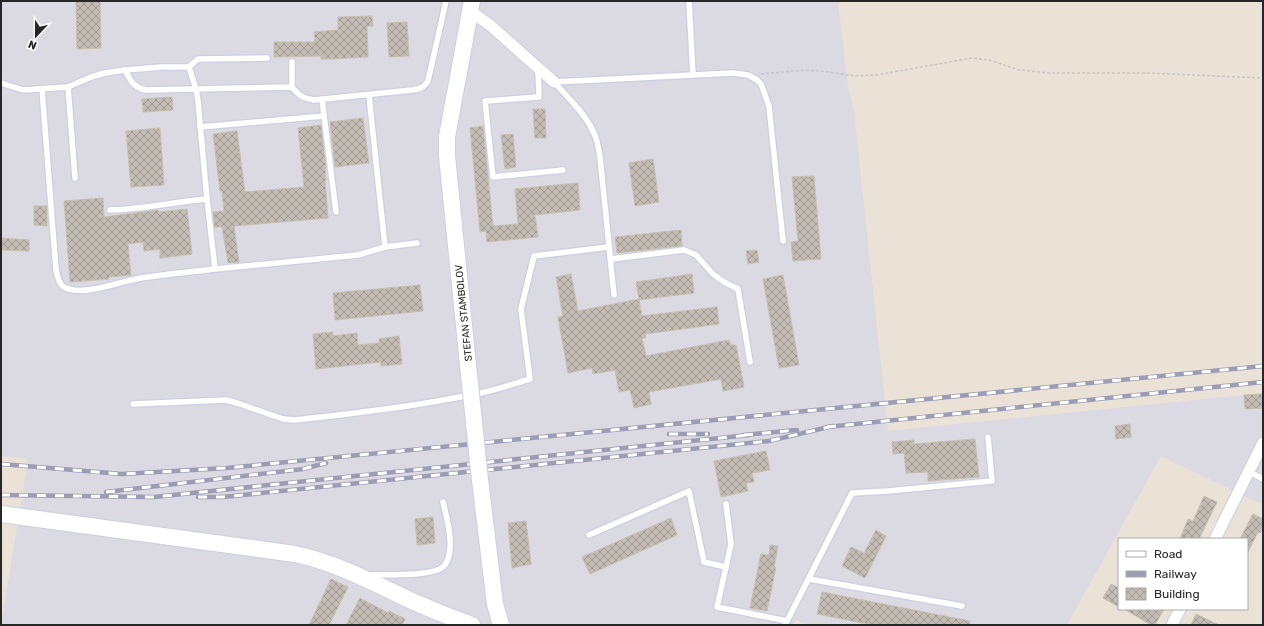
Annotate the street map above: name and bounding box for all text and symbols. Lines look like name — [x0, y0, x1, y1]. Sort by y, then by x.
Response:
north arrow — [16, 16, 56, 56]
text: N — [26, 37, 39, 52]
street label: STEFAN STAMBOLOV — [453, 263, 475, 362]
legend — [1118, 538, 1248, 610]
text: Road — [1154, 547, 1182, 561]
text: Railway — [1154, 567, 1197, 581]
text: Building — [1154, 587, 1200, 601]

